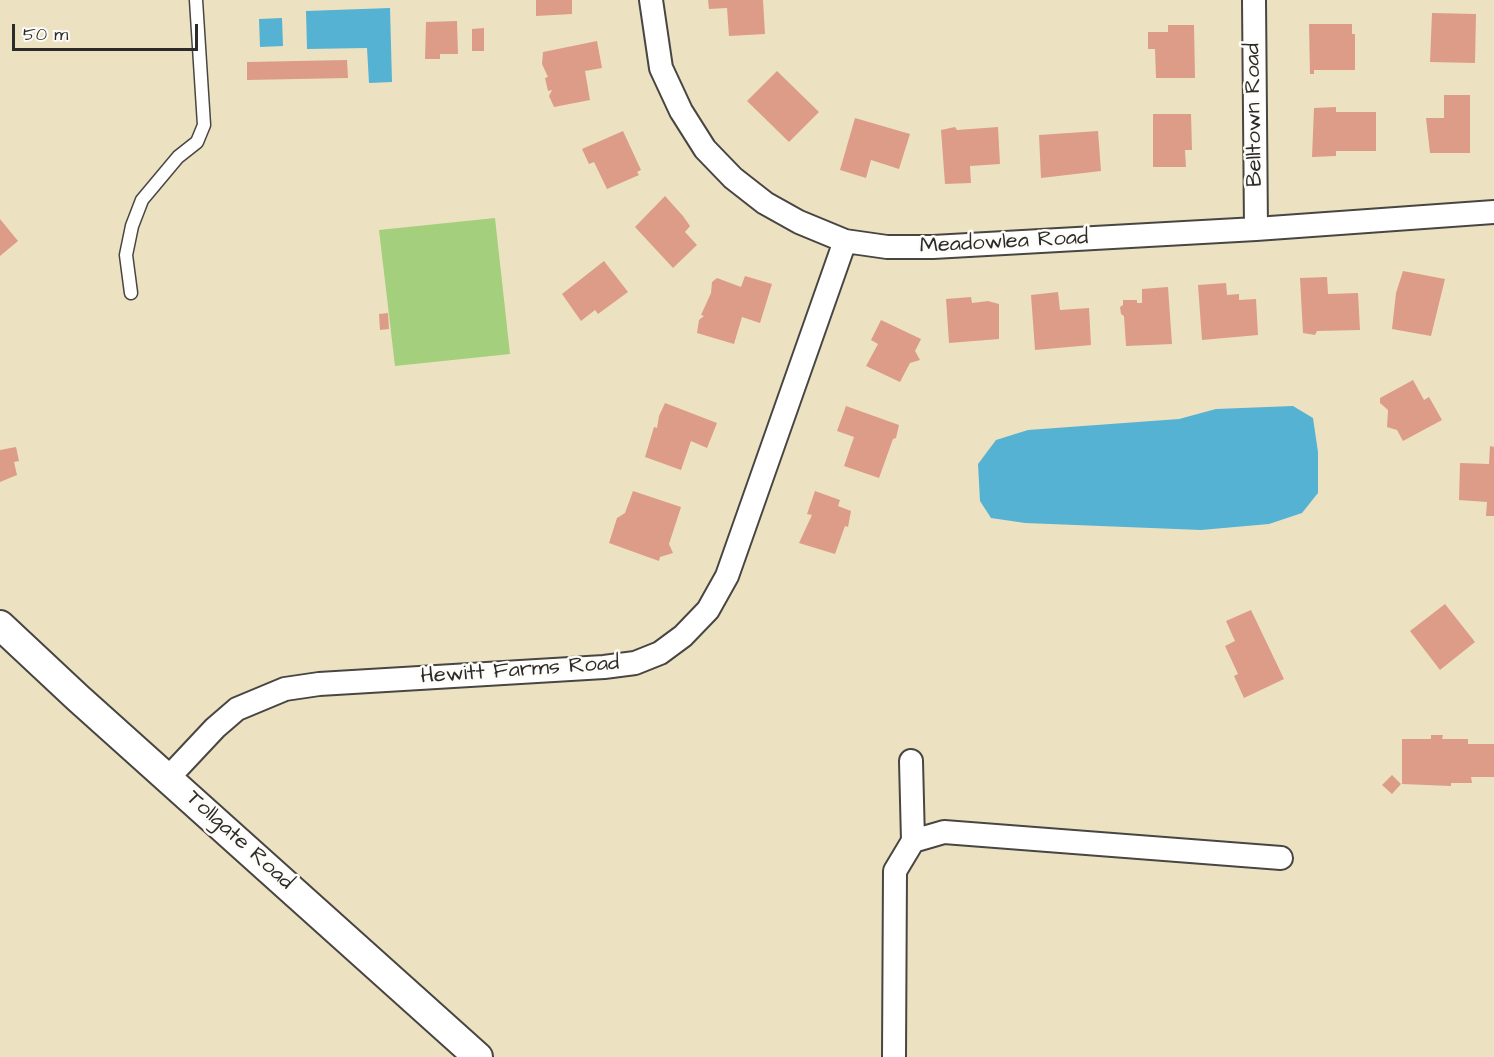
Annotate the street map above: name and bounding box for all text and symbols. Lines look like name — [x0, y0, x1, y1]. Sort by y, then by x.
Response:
scale bar — [15, 12, 201, 50]
text: 50 m — [23, 22, 68, 47]
street label: Belltown Road — [1241, 43, 1269, 187]
street label: Meadowlea Road — [919, 225, 1089, 261]
street label: Hewitt Farms Road — [420, 651, 620, 691]
street label: Tollgate Road — [180, 786, 298, 896]

